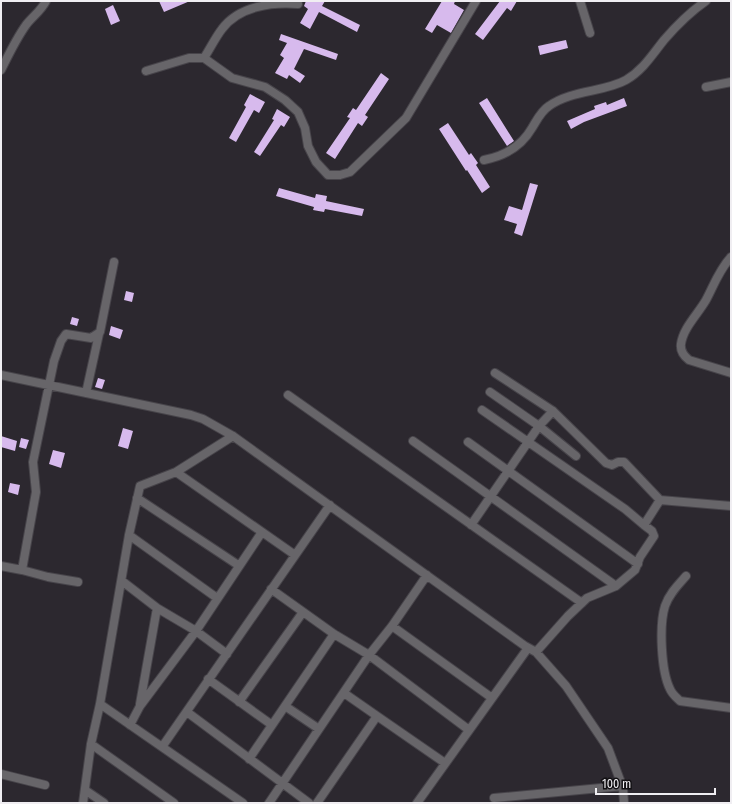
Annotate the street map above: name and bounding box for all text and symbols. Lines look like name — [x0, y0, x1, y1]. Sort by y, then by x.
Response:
scale bar — [596, 770, 715, 796]
text: 100 m — [602, 777, 631, 791]

